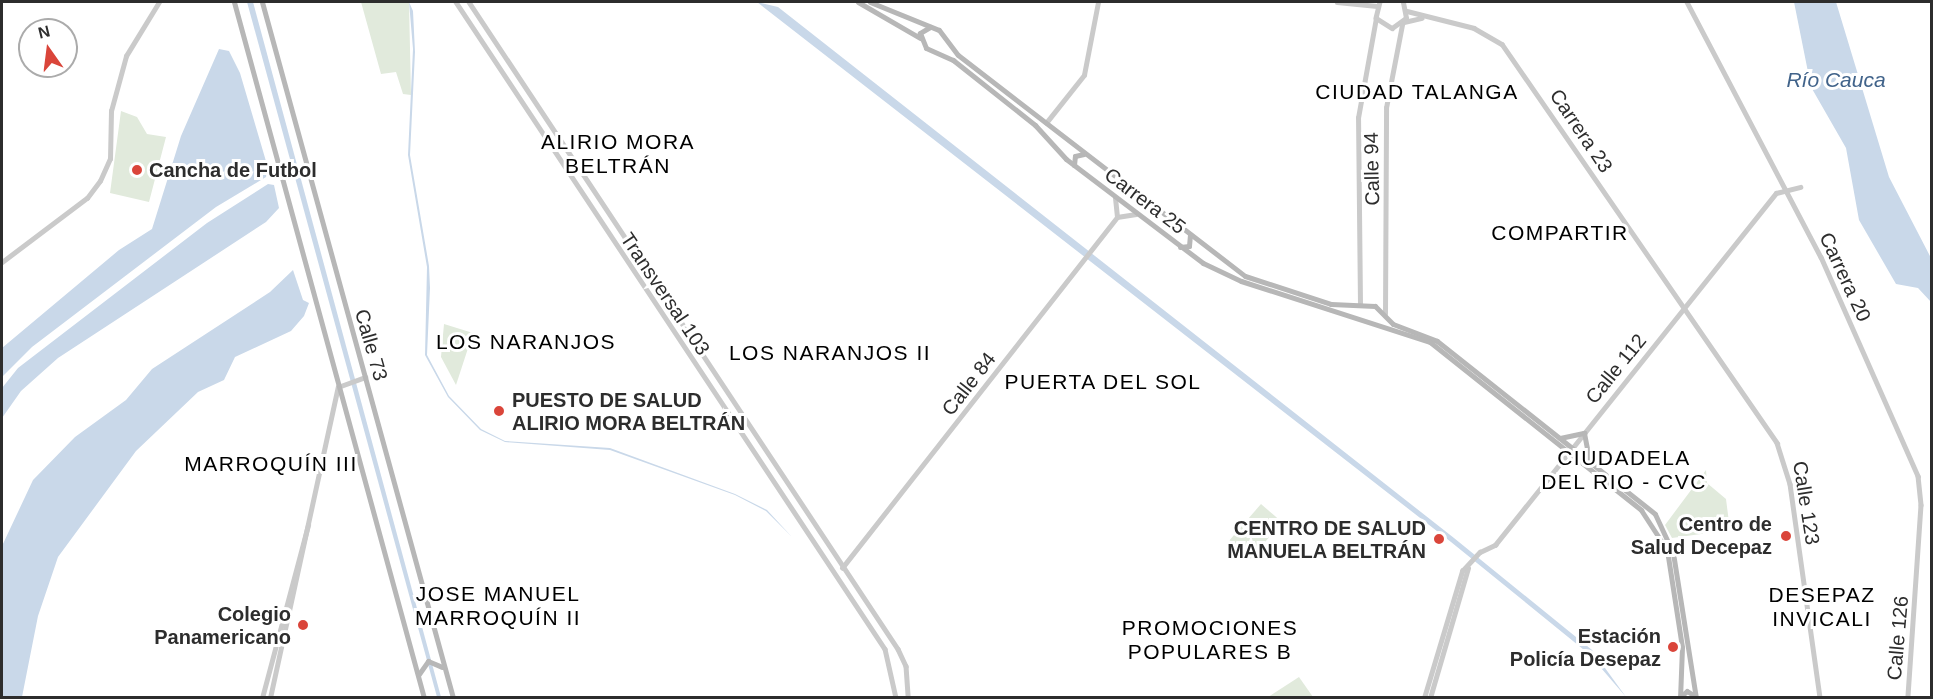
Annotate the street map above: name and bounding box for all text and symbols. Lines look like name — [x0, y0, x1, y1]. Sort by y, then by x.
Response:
north arrow — [18, 18, 78, 78]
text: N — [36, 22, 52, 42]
water label: Río Cauca — [1786, 67, 1886, 93]
district label: CIUDAD TALANGA — [1315, 79, 1519, 105]
street label: Carrera 23 — [1544, 85, 1618, 177]
district label: ALIRIO MORA BELTRÁN — [541, 129, 695, 179]
street label: Calle 94 — [1359, 132, 1385, 206]
place label: Cancha de Futbol — [149, 158, 317, 182]
marker: Cancha de Futbol — [130, 163, 144, 177]
street label: Carrera 25 — [1100, 163, 1190, 239]
district label: COMPARTIR — [1491, 220, 1629, 246]
street label: Transversal 103 — [615, 228, 715, 360]
street label: Carrera 20 — [1814, 229, 1876, 325]
street label: Calle 73 — [349, 306, 393, 384]
district label: LOS NARANJOS — [436, 329, 616, 355]
street label: Calle 112 — [1581, 329, 1651, 409]
district label: LOS NARANJOS II — [729, 340, 931, 366]
street label: Calle 84 — [937, 348, 1001, 420]
district label: PUERTA DEL SOL — [1004, 369, 1202, 395]
place label: PUESTO DE SALUD ALIRIO MORA BELTRÁN — [512, 388, 746, 435]
marker: PUESTO DE SALUD ALIRIO MORA BELTRÁN — [490, 402, 508, 420]
district label: CIUDADELA DEL RIO - CVC — [1541, 445, 1707, 495]
district label: MARROQUÍN III — [184, 451, 358, 477]
street label: Calle 123 — [1788, 459, 1824, 547]
place label: Centro de Salud Decepaz — [1631, 512, 1772, 559]
place label: CENTRO DE SALUD MANUELA BELTRÁN — [1226, 516, 1426, 563]
marker: Centro de Salud Decepaz — [1777, 527, 1795, 545]
marker: CENTRO DE SALUD MANUELA BELTRÁN — [1430, 530, 1448, 548]
district label: JOSE MANUEL MARROQUÍN II — [415, 581, 581, 631]
district label: DESEPAZ INVICALI — [1769, 582, 1875, 632]
street label: Calle 126 — [1882, 595, 1914, 681]
place label: Colegio Panamericano — [154, 602, 291, 649]
district label: PROMOCIONES POPULARES B — [1122, 615, 1298, 665]
marker: Colegio Panamericano — [296, 618, 310, 632]
place label: Estación Policía Desepaz — [1510, 624, 1661, 671]
marker: Estación Policía Desepaz — [1666, 640, 1680, 654]

